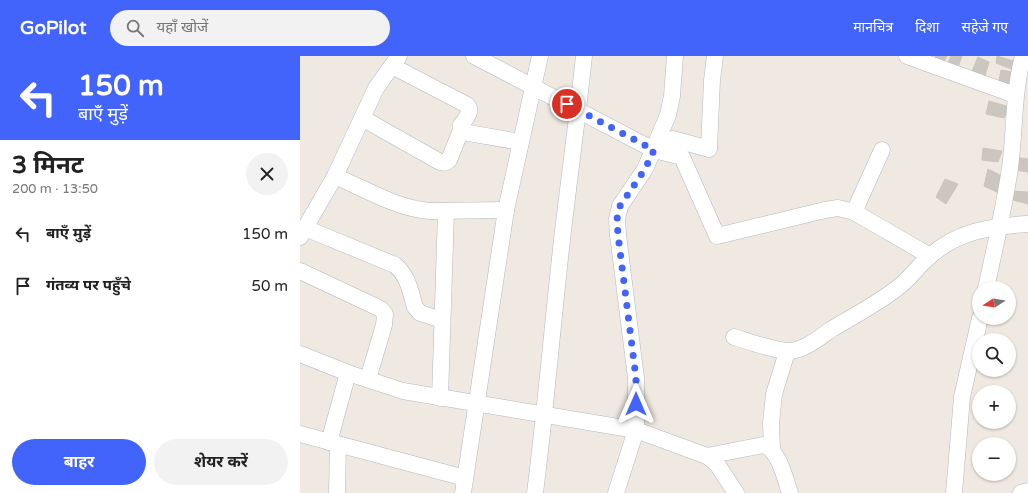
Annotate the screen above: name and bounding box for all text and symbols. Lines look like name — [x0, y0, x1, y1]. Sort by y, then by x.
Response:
search box — [110, 10, 390, 46]
text: GoPilot — [20, 17, 86, 39]
icon: search — [124, 17, 146, 39]
text: यहाँ खोजें — [156, 18, 208, 36]
text: मानचित्र — [853, 19, 893, 36]
text: दिशा — [915, 19, 939, 36]
text: सहेजे गए — [961, 19, 1008, 36]
text: 150 m — [78, 69, 164, 103]
icon: left — [12, 72, 64, 124]
pin — [550, 87, 584, 121]
icon: arrive — [556, 93, 578, 115]
text: बाएँ मुड़ें — [78, 103, 128, 125]
text: 3 मिनट — [12, 151, 84, 180]
button: close — [246, 153, 288, 195]
text: 200 m · 13:50 — [12, 181, 98, 197]
icon: left — [12, 223, 34, 245]
text: बाएँ मुड़ें — [46, 224, 91, 242]
text: 150 m — [242, 225, 288, 243]
icon: arrive — [12, 275, 34, 297]
text: गंतव्य पर पहुँचे — [46, 276, 131, 294]
text: 50 m — [251, 277, 288, 295]
north arrow — [972, 281, 1016, 325]
map controls — [972, 281, 1016, 481]
button: search — [972, 333, 1016, 377]
position arrow — [615, 383, 657, 425]
button: + — [972, 385, 1016, 429]
button: − — [972, 437, 1016, 481]
button: बाहर — [12, 439, 146, 485]
button: शेयर करें — [154, 439, 288, 485]

